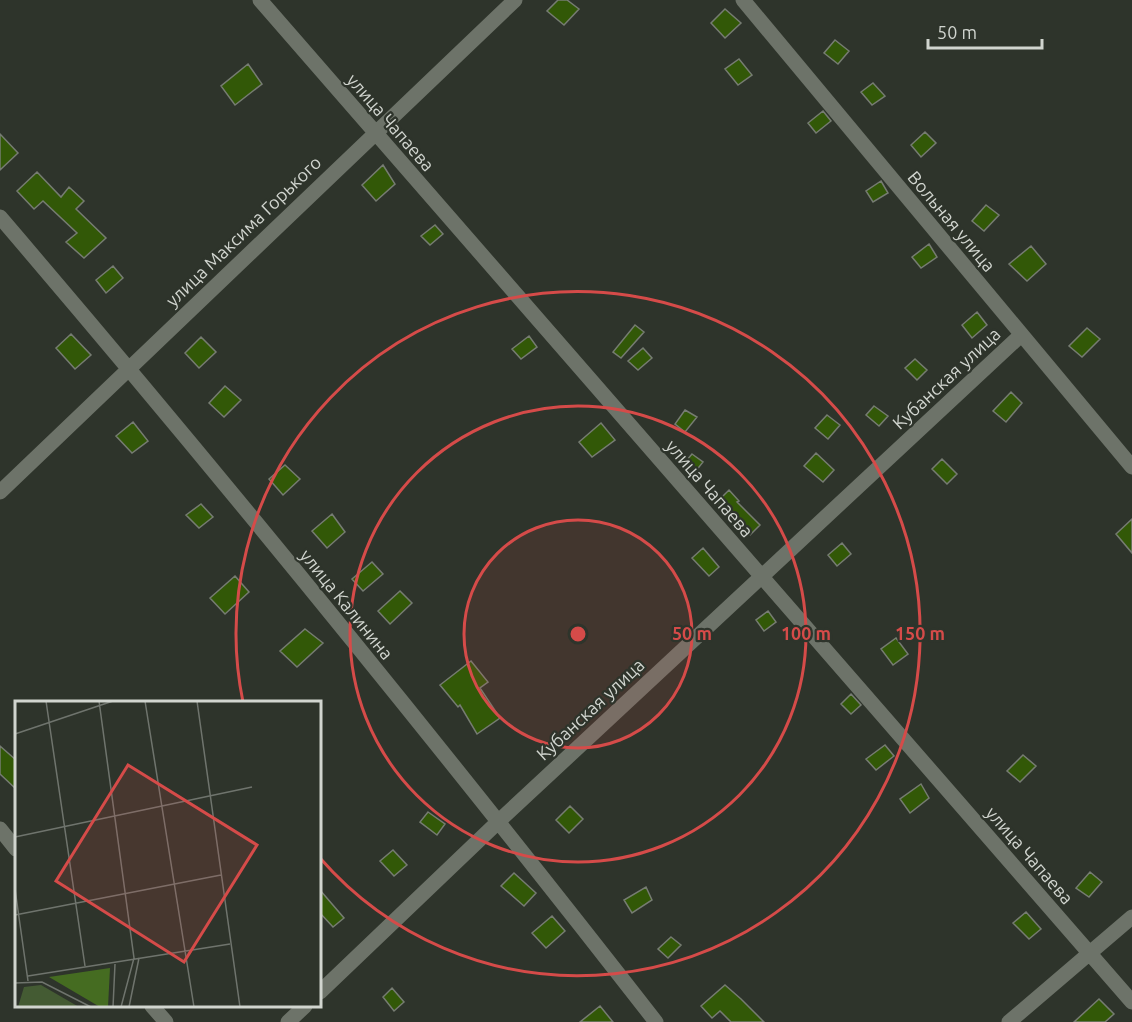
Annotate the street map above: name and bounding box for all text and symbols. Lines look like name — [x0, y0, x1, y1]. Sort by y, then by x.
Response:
scale bar — [928, 12, 1042, 50]
text: 50 m — [937, 22, 977, 42]
street label: улица Чапаева — [343, 69, 439, 175]
street label: улица Максима Горького — [161, 152, 325, 310]
street label: Вольная улица — [904, 167, 1000, 275]
street label: Кубанская улица — [888, 323, 1004, 433]
street label: улица Чапаева — [662, 435, 758, 541]
street label: улица Калинина — [297, 545, 397, 663]
text: 50 m — [672, 623, 712, 643]
text: 100 m — [781, 623, 831, 643]
text: 150 m — [895, 623, 945, 643]
centre of rings — [568, 624, 588, 644]
street label: Кубанская улица — [532, 654, 648, 764]
inset map — [15, 701, 321, 1007]
street label: улица Чапаева — [982, 802, 1078, 908]

